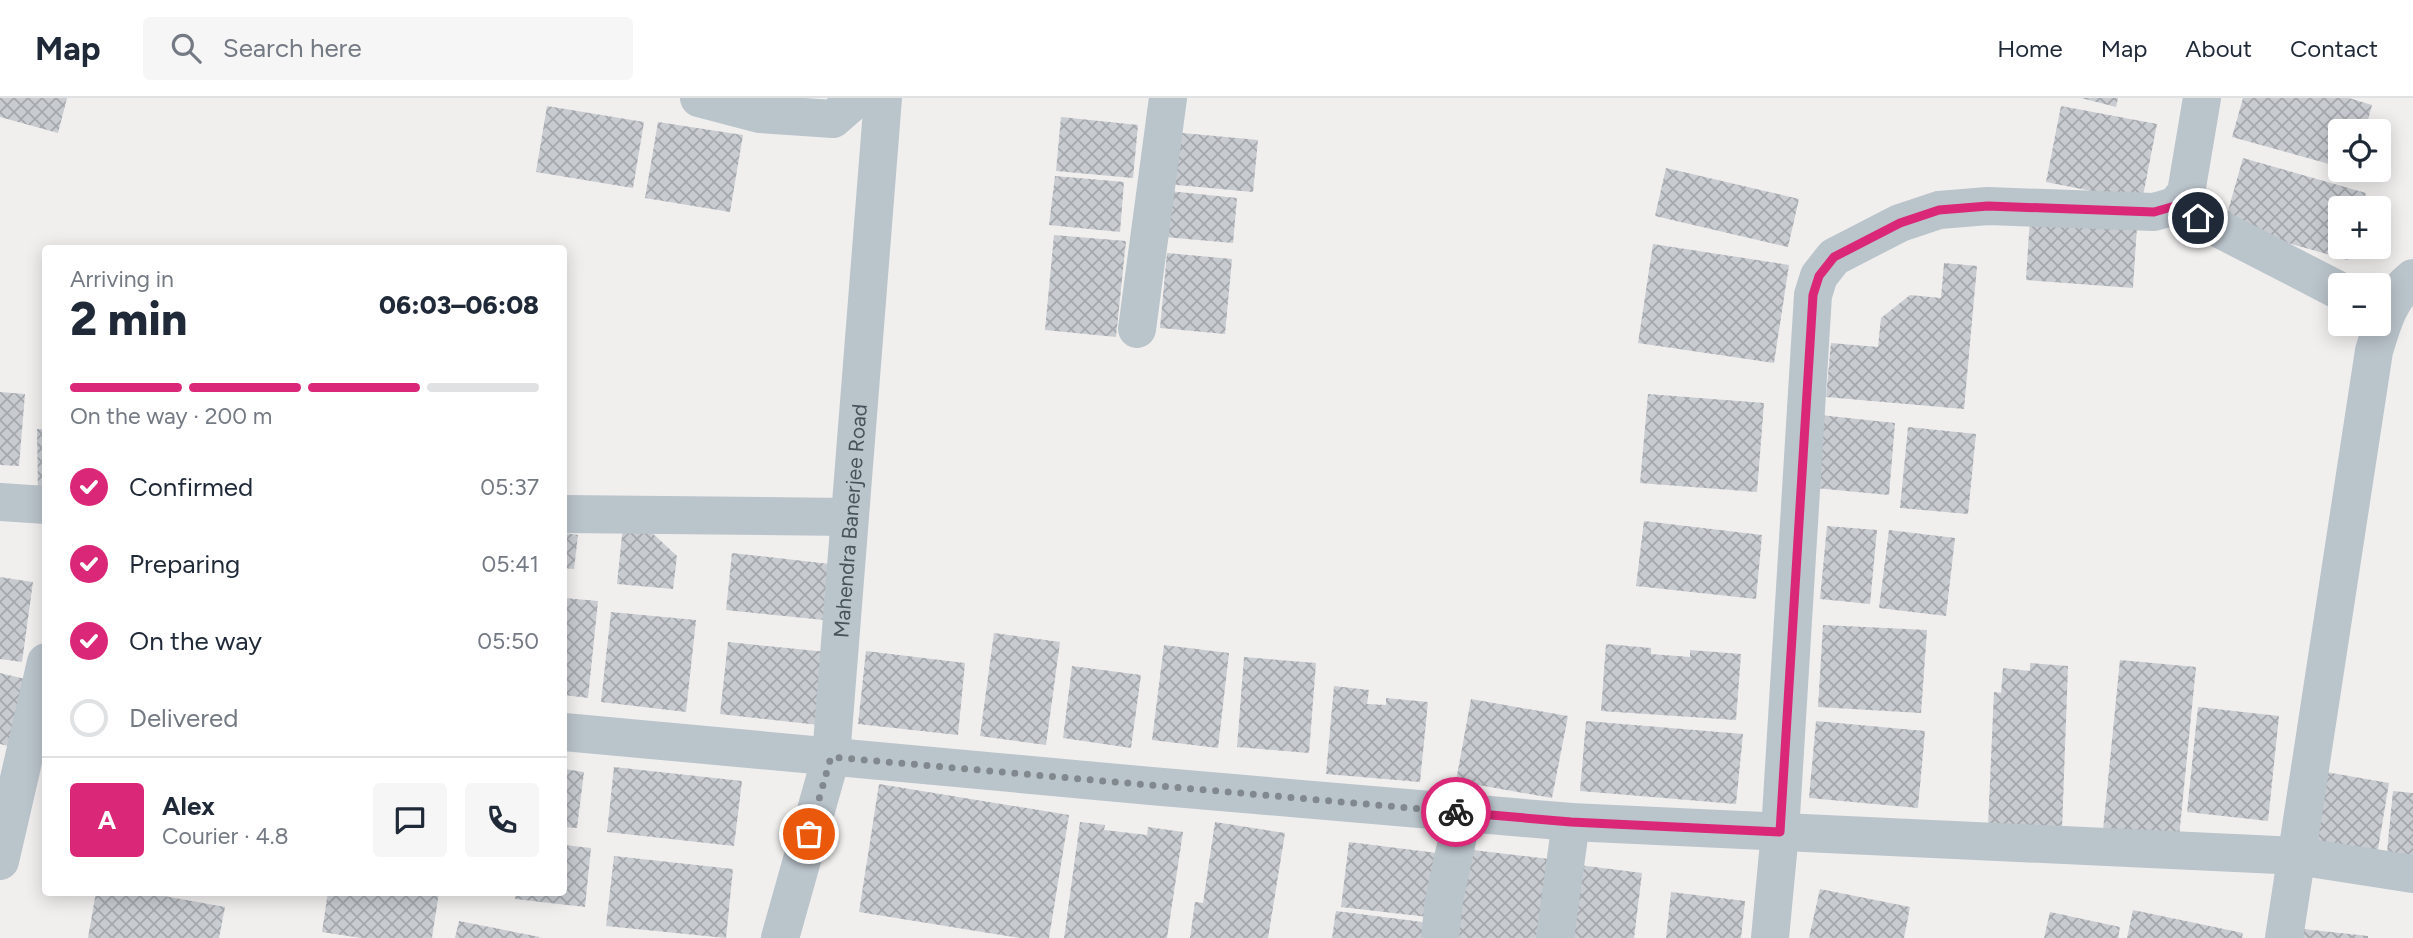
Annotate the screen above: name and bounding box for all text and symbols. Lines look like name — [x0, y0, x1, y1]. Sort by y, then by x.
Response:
search box — [143, 17, 633, 80]
text: Map — [35, 29, 101, 68]
icon: search — [167, 29, 205, 67]
text: Search here — [223, 32, 362, 64]
text: Home — [1997, 34, 2063, 63]
text: Map — [2101, 34, 2147, 63]
text: About — [2185, 34, 2252, 63]
text: Contact — [2290, 34, 2378, 63]
map controls — [2328, 119, 2391, 336]
button: locate — [2328, 119, 2391, 182]
pin — [2168, 188, 2228, 248]
button: + — [2328, 196, 2391, 259]
icon: home — [2179, 199, 2217, 237]
text: Arriving in — [70, 265, 174, 293]
button: − — [2328, 273, 2391, 336]
text: 06:03–06:08 — [379, 289, 539, 321]
text: 2 min — [70, 291, 187, 347]
text: On the way · 200 m — [70, 402, 272, 430]
street label: Mahendra Banerjee Road — [828, 403, 871, 639]
icon: check — [70, 468, 108, 506]
text: Confirmed — [129, 471, 253, 503]
text: 05:37 — [480, 473, 539, 501]
icon: check — [70, 545, 108, 583]
text: Preparing — [129, 548, 240, 580]
text: 05:41 — [481, 550, 539, 578]
icon: check — [70, 622, 108, 660]
text: On the way — [129, 625, 262, 657]
text: 05:50 — [477, 627, 539, 655]
text: Delivered — [129, 702, 238, 734]
courier — [1421, 777, 1491, 847]
button: chat — [373, 783, 447, 857]
button: phone — [465, 783, 539, 857]
text: Alex — [162, 790, 215, 822]
icon: bike — [1437, 793, 1475, 831]
text: A — [98, 804, 116, 836]
pin — [779, 804, 839, 864]
icon: bag — [790, 815, 828, 853]
text: Courier · 4.8 — [162, 822, 289, 850]

